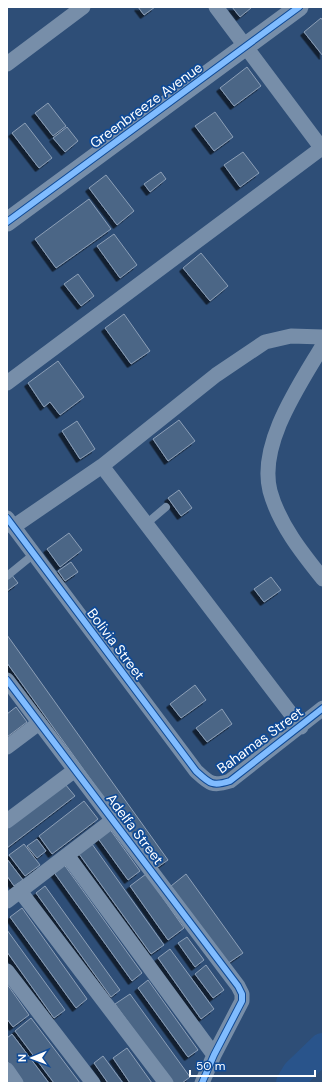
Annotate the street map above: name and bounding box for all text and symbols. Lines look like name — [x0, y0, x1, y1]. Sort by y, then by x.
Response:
street label: Greenbreeze Avenue — [86, 58, 206, 152]
street label: Bolivia Street — [83, 605, 149, 683]
street label: Bahamas Street — [213, 703, 307, 777]
street label: Adelfa Street — [102, 790, 168, 868]
north arrow — [12, 1038, 52, 1078]
scale bar — [190, 1052, 315, 1078]
text: N — [15, 1054, 29, 1062]
text: 50 m — [196, 1058, 225, 1074]

